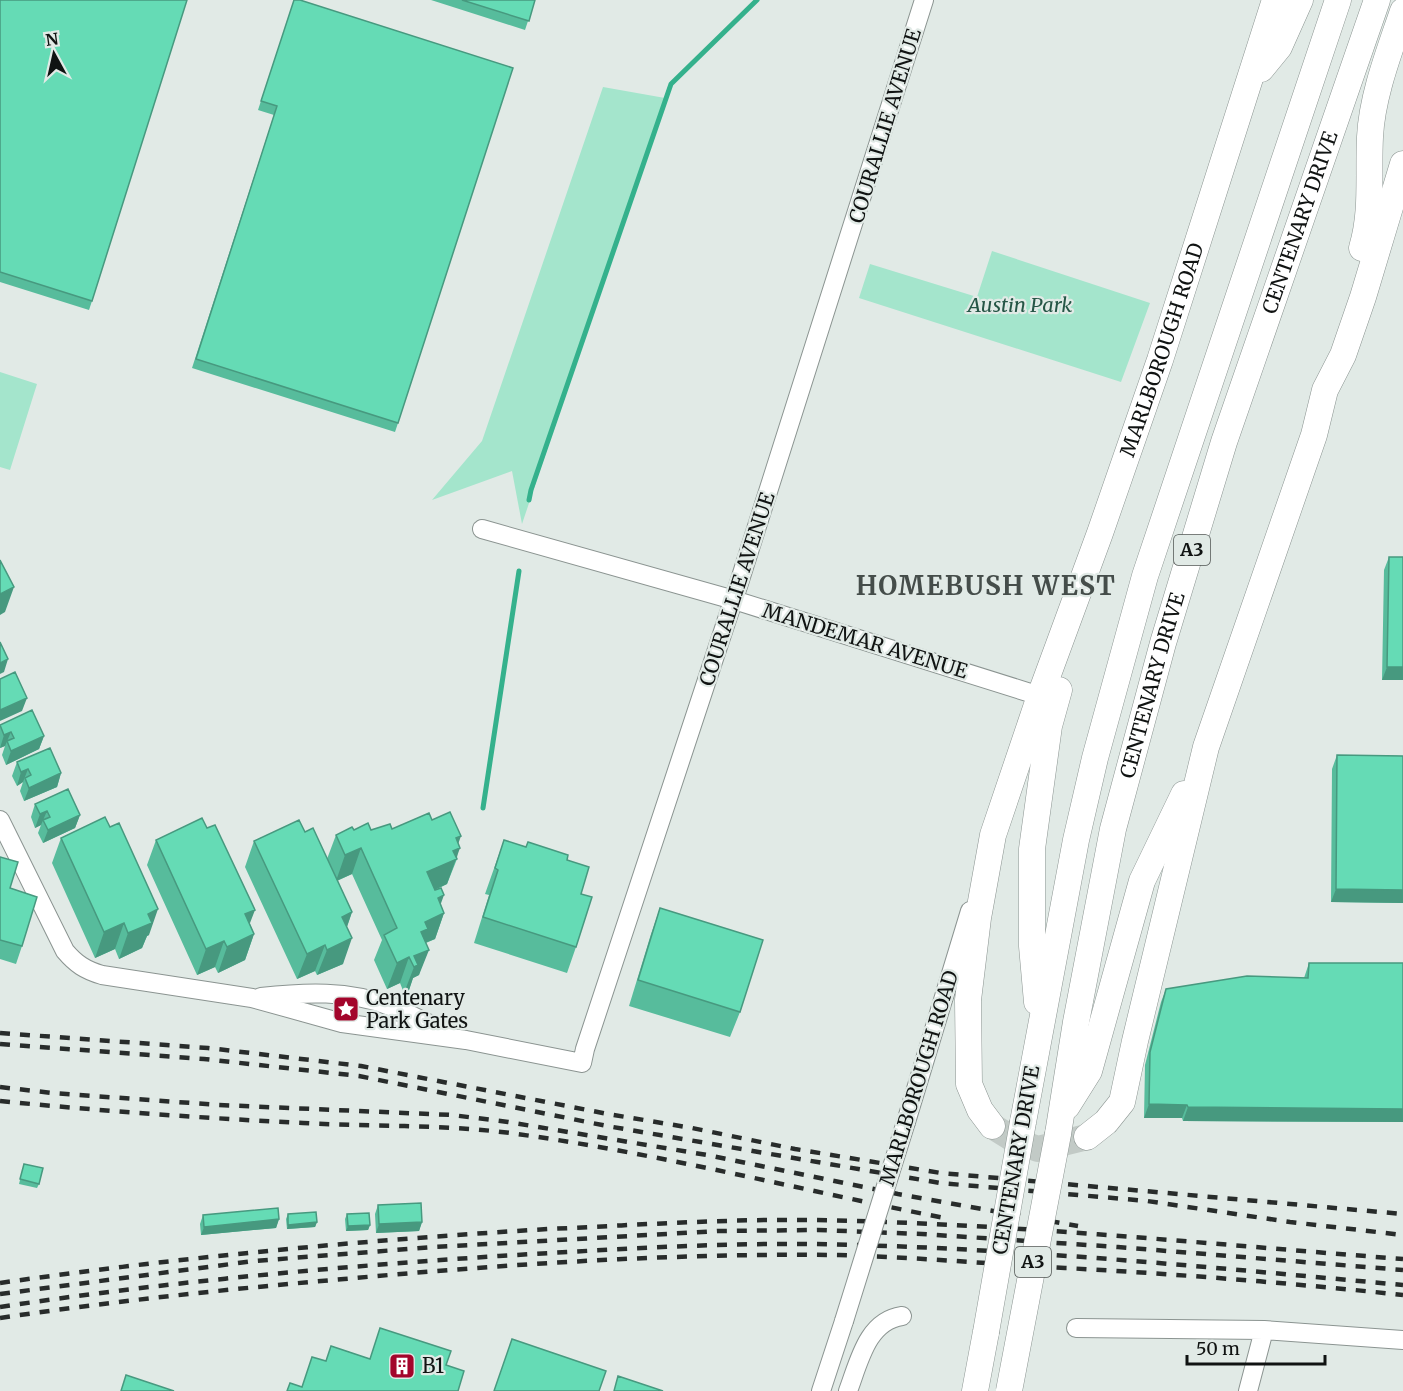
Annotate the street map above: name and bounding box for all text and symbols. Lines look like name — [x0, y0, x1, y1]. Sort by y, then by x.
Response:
north arrow — [24, 24, 84, 84]
street label: COURALLIE AVENUE — [843, 25, 926, 226]
text: N — [44, 28, 60, 50]
street label: CENTENARY DRIVE — [1256, 127, 1343, 317]
street label: MARLBOROUGH ROAD — [1114, 240, 1209, 460]
park label: Austin Park — [966, 292, 1072, 317]
street label: COURALLIE AVENUE — [693, 489, 780, 689]
road number: A3 — [1174, 535, 1210, 565]
district label: HOMEBUSH WEST — [856, 569, 1116, 602]
street label: CENTENARY DRIVE — [1114, 589, 1190, 781]
street label: MANDEMAR AVENUE — [760, 597, 971, 684]
street label: MARLBOROUGH ROAD — [874, 967, 963, 1188]
place label: Centenary Park Gates — [366, 985, 468, 1033]
place icon: Centenary Park Gates — [331, 994, 361, 1024]
street label: CENTENARY DRIVE — [987, 1063, 1044, 1256]
road number: A3 — [1015, 1247, 1051, 1277]
scale bar — [1187, 1328, 1325, 1366]
text: 50 m — [1196, 1337, 1240, 1360]
building icon: B1 — [387, 1351, 417, 1381]
place label: B1 — [422, 1353, 444, 1378]

